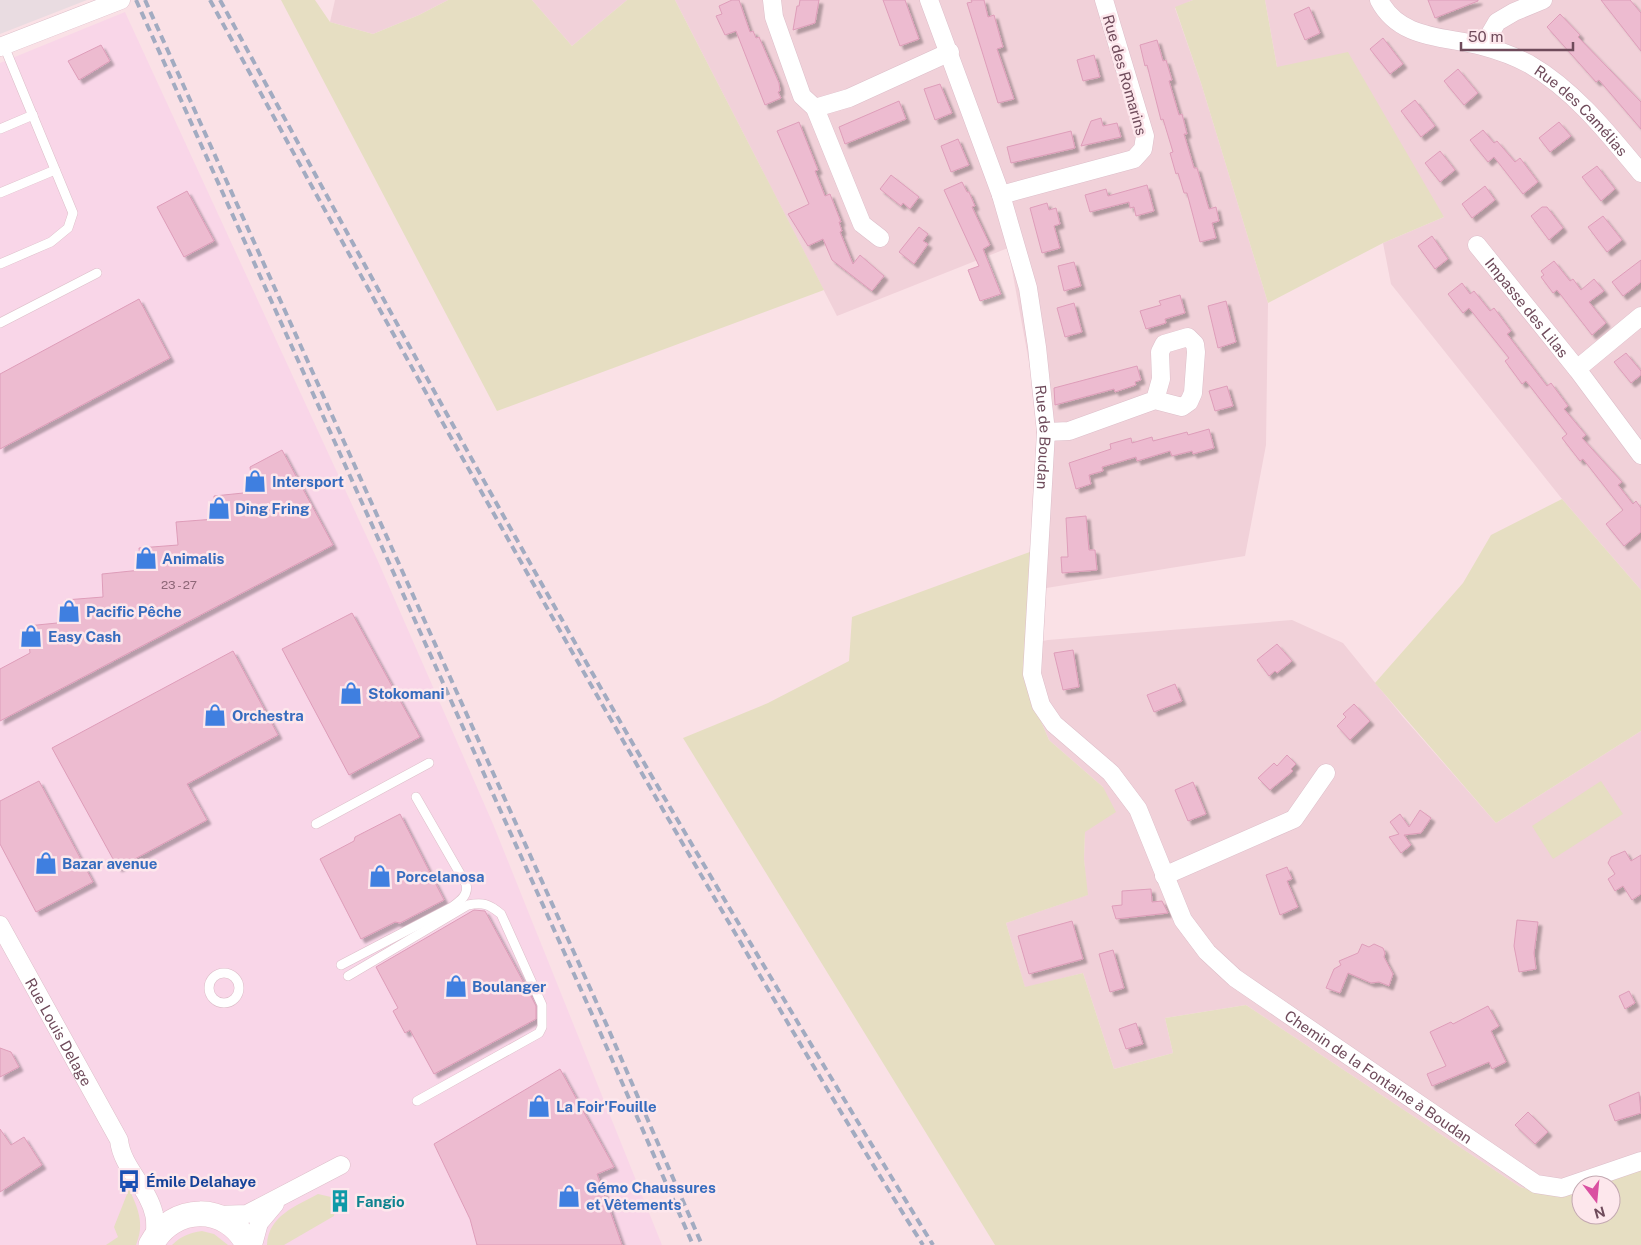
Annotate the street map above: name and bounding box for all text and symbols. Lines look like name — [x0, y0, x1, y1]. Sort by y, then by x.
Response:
street label: Rue des Romarins — [1100, 13, 1150, 137]
scale bar — [1461, 20, 1574, 52]
text: 50 m — [1468, 28, 1503, 45]
street label: Rue des Camélias — [1532, 61, 1631, 159]
street label: Impasse des Lilas — [1482, 254, 1572, 360]
street label: Rue de Boudan — [1033, 384, 1055, 490]
shop icon: Intersport — [242, 468, 268, 494]
place label: Intersport — [272, 473, 344, 490]
shop icon: Ding Fring — [206, 495, 232, 521]
place label: Ding Fring — [235, 500, 310, 517]
shop icon: Animalis — [133, 545, 159, 571]
place label: Animalis — [162, 550, 225, 567]
house number: 23 - 27 — [161, 578, 197, 592]
shop icon: Pacific Pêche — [56, 598, 82, 624]
place label: Pacific Pêche — [86, 603, 182, 620]
shop icon: Easy Cash — [18, 623, 44, 649]
place label: Easy Cash — [48, 628, 121, 645]
shop icon: Stokomani — [338, 680, 364, 706]
place label: Stokomani — [368, 685, 445, 702]
shop icon: Orchestra — [202, 702, 228, 728]
place label: Orchestra — [232, 707, 304, 724]
shop icon: Bazar avenue — [33, 850, 59, 876]
place label: Bazar avenue — [62, 855, 157, 872]
shop icon: Porcelanosa — [367, 863, 393, 889]
place label: Porcelanosa — [396, 868, 484, 885]
shop icon: Boulanger — [443, 973, 469, 999]
street label: Rue Louis Delage — [22, 975, 96, 1089]
place label: Boulanger — [472, 978, 546, 995]
street label: Chemin de la Fontaine à Boudan — [1282, 1006, 1476, 1146]
shop icon: La Foir'Fouille — [526, 1093, 552, 1119]
place label: La Foir'Fouille — [556, 1098, 657, 1115]
bus stop icon: Émile Delahaye — [116, 1168, 142, 1194]
place label: Émile Delahaye — [146, 1173, 256, 1190]
north arrow — [1571, 1175, 1621, 1225]
place label: Gémo Chaussures et Vêtements — [586, 1179, 716, 1213]
shop icon: Gémo Chaussures et Vêtements — [556, 1183, 582, 1209]
building icon: Fangio — [327, 1188, 353, 1214]
place label: Fangio — [356, 1193, 405, 1210]
text: N — [1592, 1203, 1607, 1222]

